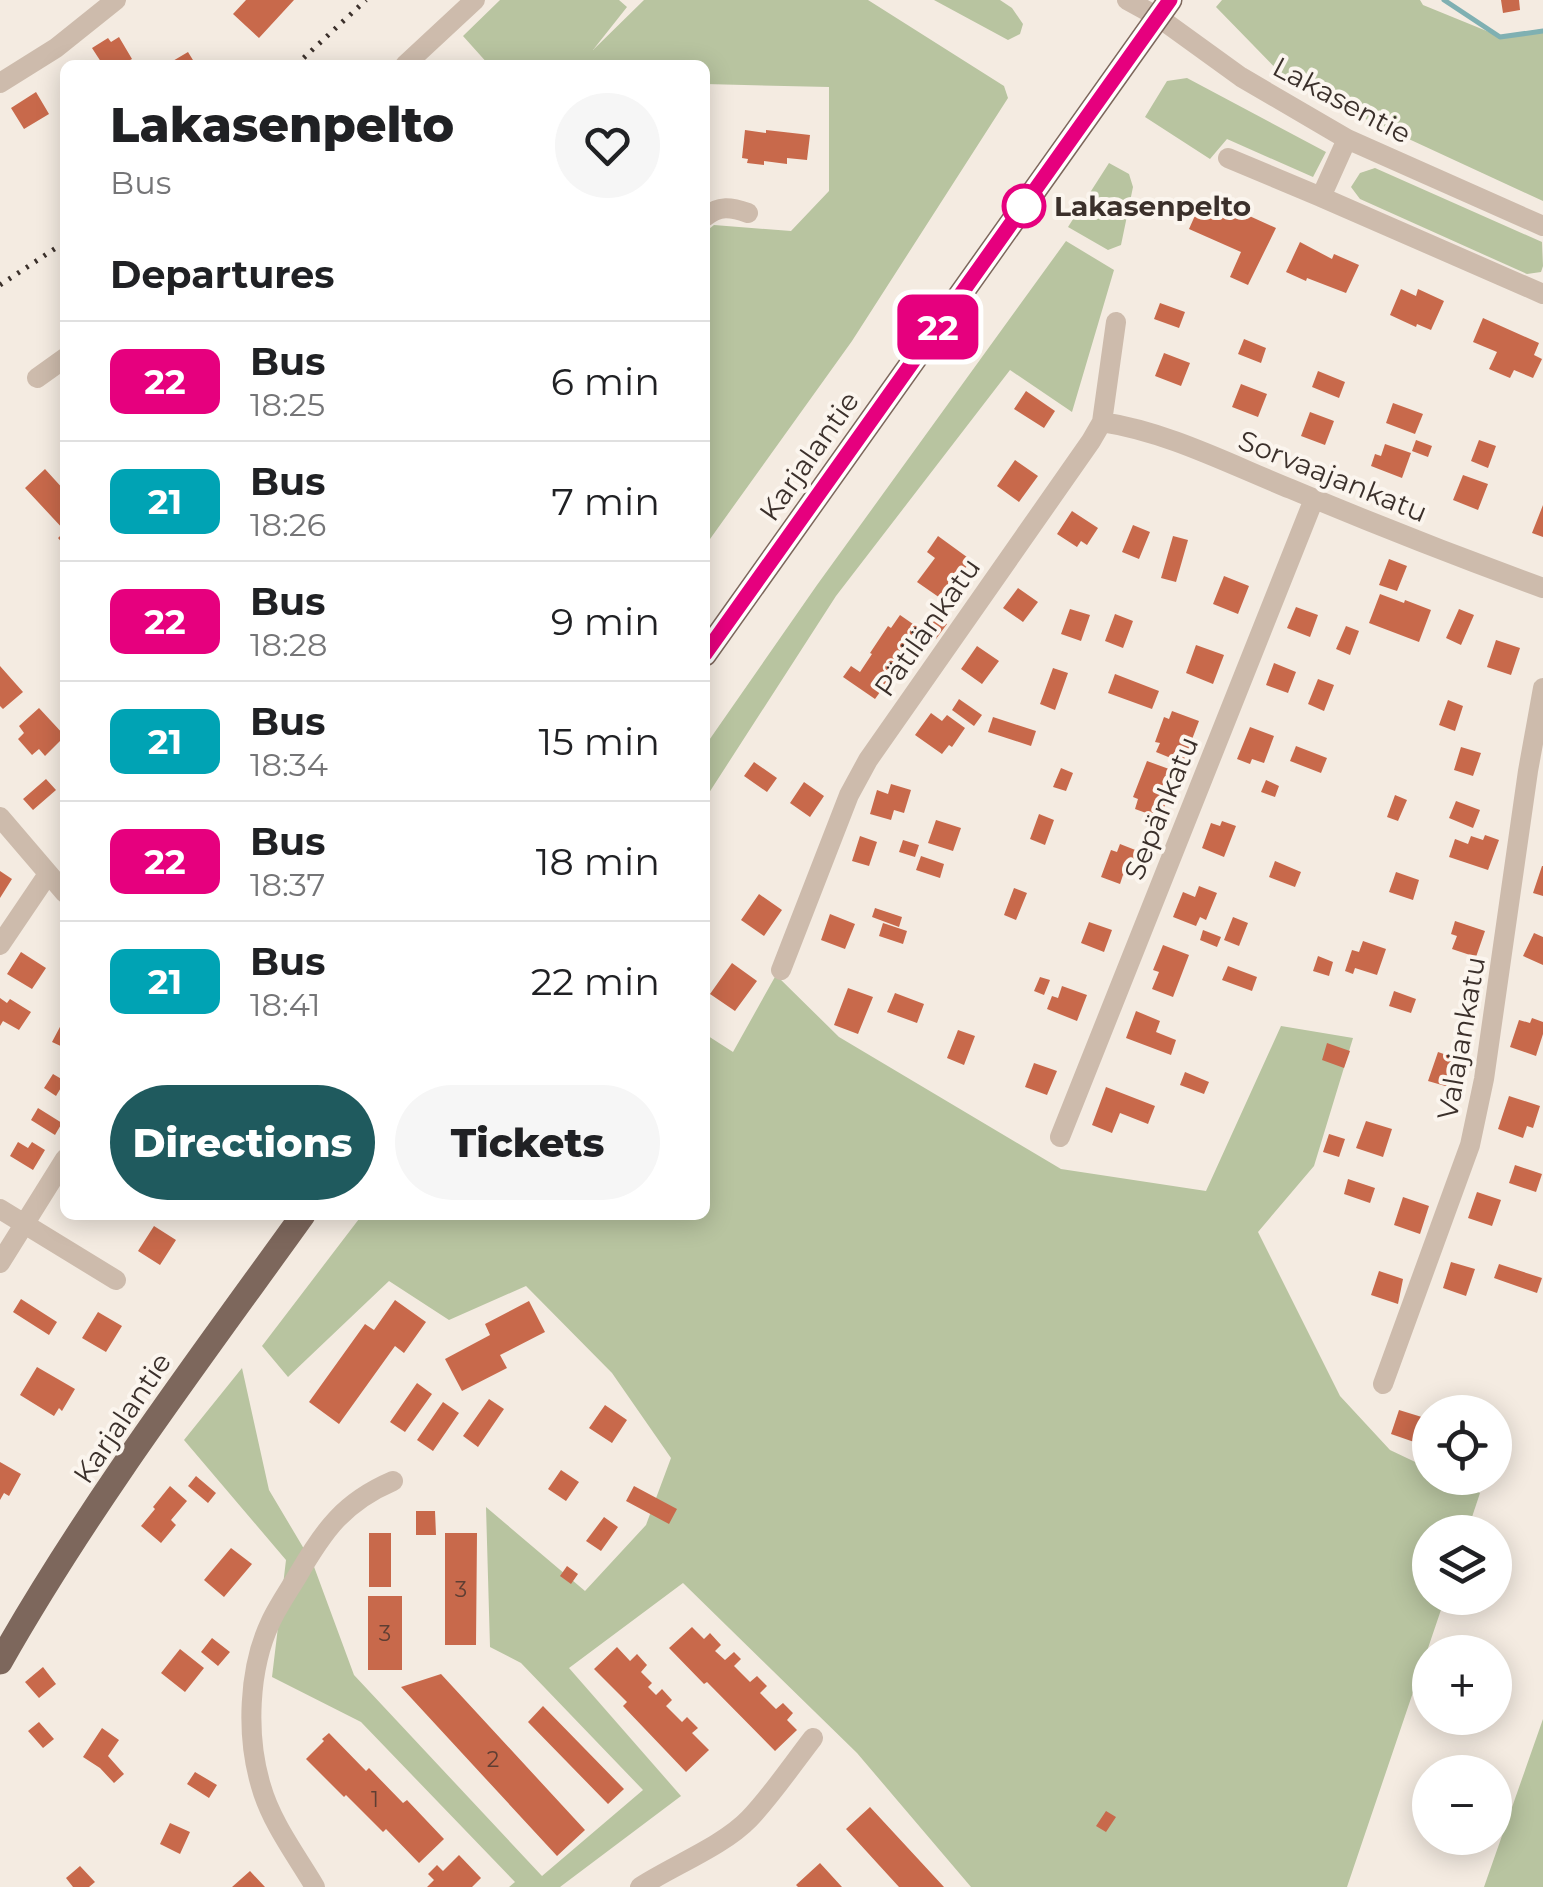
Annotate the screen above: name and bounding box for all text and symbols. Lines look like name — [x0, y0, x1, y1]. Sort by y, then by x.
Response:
street label: Lakasentie — [1267, 49, 1417, 151]
button: heart — [555, 93, 660, 198]
text: Lakasenpelto — [110, 96, 454, 154]
text: Bus — [110, 163, 171, 202]
marker: Lakasenpelto — [1003, 185, 1045, 227]
place label: Lakasenpelto — [1054, 189, 1251, 223]
text: Departures — [110, 251, 334, 298]
line badge: 22 — [893, 294, 983, 360]
text: 22 — [917, 306, 959, 349]
text: Bus — [250, 338, 325, 385]
text: 6 min — [551, 358, 660, 405]
text: 22 — [144, 360, 186, 403]
text: 18:25 — [250, 385, 325, 424]
street label: Karjalantie — [752, 385, 866, 527]
street label: Sorvaajankatu — [1234, 423, 1432, 529]
text: Bus — [250, 458, 325, 505]
text: 7 min — [551, 478, 660, 525]
text: 21 — [148, 480, 182, 523]
text: 18:26 — [250, 505, 326, 544]
street label: Pätilänkatu — [867, 551, 987, 703]
text: Bus — [250, 578, 325, 625]
text: 9 min — [551, 598, 660, 645]
text: 22 — [144, 600, 186, 643]
text: 18:28 — [250, 625, 327, 664]
text: Bus — [250, 698, 325, 745]
text: 15 min — [539, 718, 660, 765]
text: 21 — [148, 720, 182, 763]
street label: Sepänkatu — [1117, 731, 1205, 885]
text: 18:34 — [250, 745, 328, 784]
text: Bus — [250, 818, 325, 865]
text: 18 min — [536, 838, 660, 885]
text: 22 — [144, 840, 186, 883]
text: 18:37 — [250, 865, 325, 904]
text: Bus — [250, 938, 325, 985]
street label: Valajankatu — [1430, 954, 1492, 1122]
text: 22 min — [531, 958, 660, 1005]
text: 21 — [148, 960, 182, 1003]
text: 18:41 — [250, 985, 321, 1024]
button: Directions — [110, 1085, 375, 1200]
button: Tickets — [395, 1085, 660, 1200]
street label: Karjalantie — [66, 1346, 178, 1490]
map controls — [1412, 1395, 1512, 1855]
button: locate — [1412, 1395, 1512, 1495]
button: layers — [1412, 1515, 1512, 1615]
house number: 3 — [455, 1576, 467, 1603]
house number: 3 — [379, 1620, 391, 1647]
button: + — [1412, 1635, 1512, 1735]
house number: 2 — [487, 1746, 499, 1773]
button: − — [1412, 1755, 1512, 1855]
house number: 1 — [371, 1786, 379, 1813]

